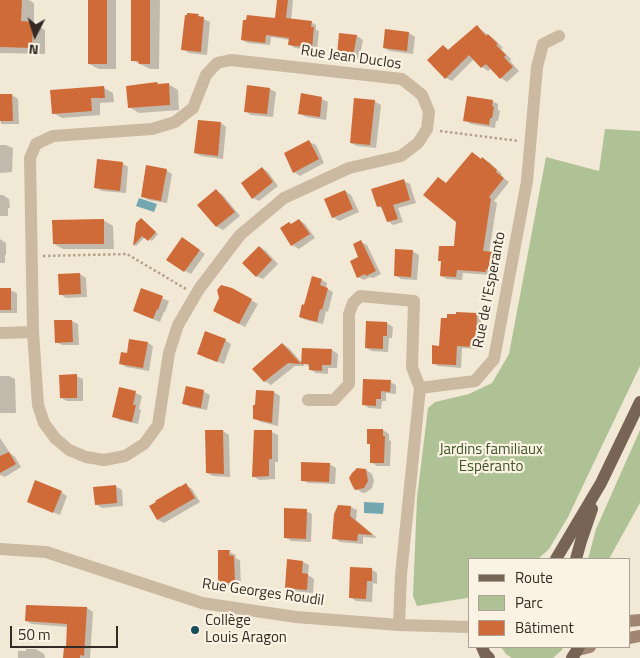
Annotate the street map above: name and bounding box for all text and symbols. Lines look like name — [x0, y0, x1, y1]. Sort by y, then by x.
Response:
north arrow — [10, 10, 60, 60]
text: N — [28, 40, 39, 61]
street label: Rue Jean Duclos — [300, 42, 402, 74]
street label: Rue de l'Esperanto — [470, 230, 510, 350]
park label: Jardins familiaux Espéranto — [439, 441, 543, 476]
legend — [468, 558, 630, 648]
text: Route — [515, 566, 553, 589]
street label: Rue Georges Roudil — [201, 576, 325, 610]
text: Parc — [515, 591, 543, 614]
place label: Collège Louis Aragon — [205, 612, 287, 647]
scale bar — [12, 616, 120, 648]
text: Bâtiment — [515, 616, 574, 639]
text: 50 m — [18, 623, 51, 646]
marker: Collège Louis Aragon — [189, 624, 201, 636]

